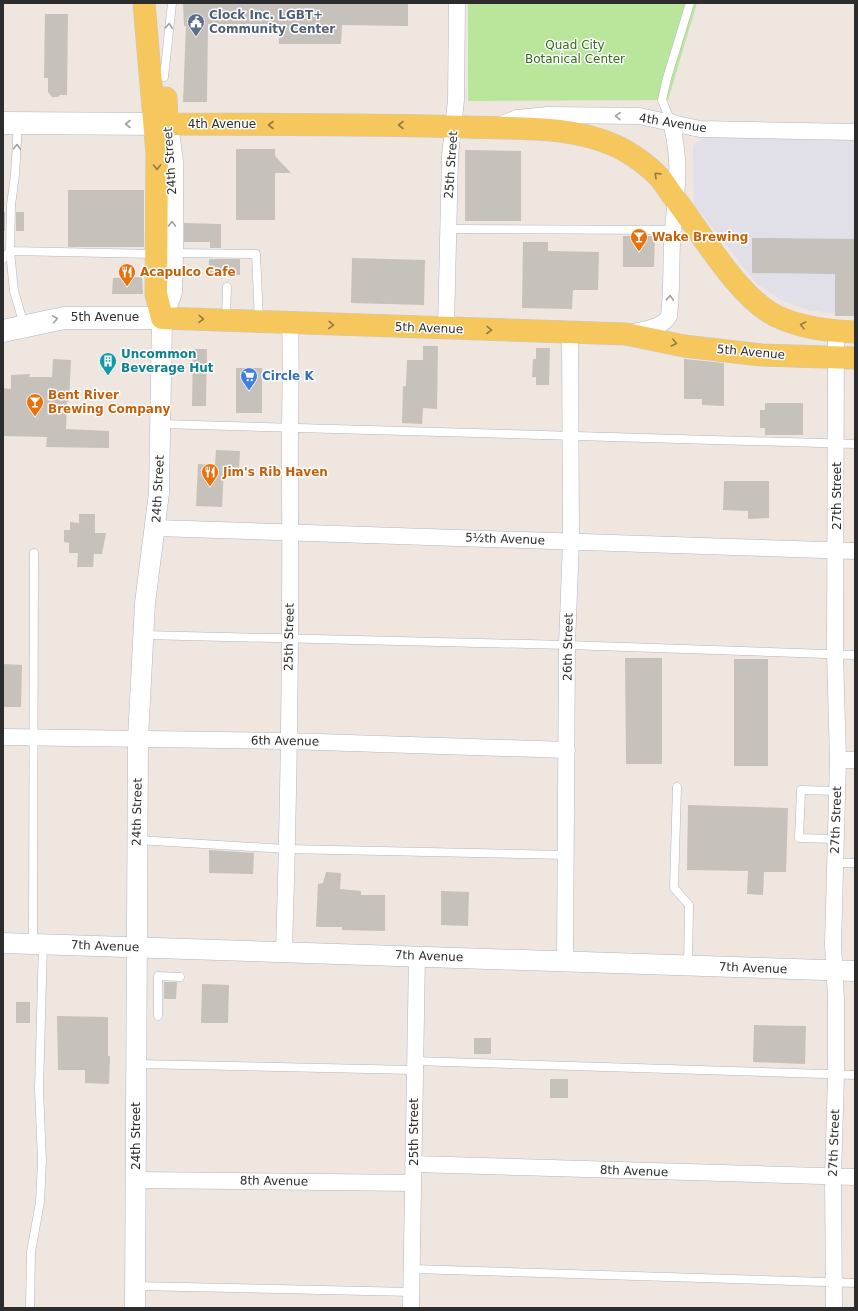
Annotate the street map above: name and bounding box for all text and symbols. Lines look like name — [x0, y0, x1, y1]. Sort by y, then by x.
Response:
place label: Clock Inc. LGBT+ Community Center — [209, 8, 335, 36]
public building icon: Clock Inc. LGBT+ Community Center — [186, 12, 206, 37]
one-way arrow — [165, 23, 174, 29]
park label: Quad City Botanical Center — [525, 38, 625, 66]
street label: 4th Avenue — [638, 111, 708, 135]
one-way arrow — [615, 112, 621, 120]
street label: 4th Avenue — [188, 117, 256, 131]
one-way arrow — [125, 120, 131, 128]
one-way arrow — [268, 120, 274, 129]
one-way arrow — [398, 121, 404, 129]
street label: 24th Street — [161, 126, 179, 195]
street label: 25th Street — [442, 130, 460, 199]
one-way arrow — [12, 144, 21, 150]
one-way arrow — [153, 164, 161, 170]
one-way arrow — [654, 173, 662, 180]
one-way arrow — [168, 221, 176, 227]
bar icon: Wake Brewing — [629, 227, 649, 252]
place label: Wake Brewing — [652, 230, 748, 244]
restaurant icon: Acapulco Cafe — [117, 262, 137, 287]
place label: Acapulco Cafe — [140, 265, 236, 279]
one-way arrow — [666, 295, 675, 301]
street label: 5th Avenue — [71, 310, 139, 324]
one-way arrow — [51, 315, 58, 324]
one-way arrow — [198, 315, 204, 324]
street label: 5th Avenue — [395, 320, 463, 336]
one-way arrow — [328, 321, 334, 329]
one-way arrow — [799, 322, 806, 330]
one-way arrow — [486, 325, 492, 334]
one-way arrow — [670, 339, 677, 347]
street label: 5th Avenue — [716, 342, 786, 362]
place label: Uncommon Beverage Hut — [121, 347, 214, 375]
building icon: Uncommon Beverage Hut — [98, 351, 118, 376]
supermarket icon: Circle K — [239, 366, 259, 391]
place label: Circle K — [262, 369, 314, 383]
place label: Bent River Brewing Company — [48, 388, 170, 416]
bar icon: Bent River Brewing Company — [25, 392, 45, 417]
street label: 24th Street — [149, 454, 167, 523]
restaurant icon: Jim's Rib Haven — [200, 462, 220, 487]
street label: 27th Street — [830, 462, 844, 530]
place label: Jim's Rib Haven — [222, 465, 328, 479]
street label: 5½th Avenue — [465, 531, 545, 547]
street label: 25th Street — [281, 603, 297, 671]
street label: 26th Street — [560, 613, 576, 681]
street label: 6th Avenue — [251, 733, 319, 749]
street label: 24th Street — [129, 778, 145, 846]
street label: 27th Street — [828, 786, 844, 854]
street label: 7th Avenue — [71, 938, 139, 954]
street label: 7th Avenue — [395, 948, 463, 964]
street label: 7th Avenue — [719, 960, 787, 976]
street label: 25th Street — [407, 1098, 421, 1166]
street label: 24th Street — [129, 1102, 143, 1170]
street label: 27th Street — [826, 1109, 842, 1177]
street label: 8th Avenue — [600, 1163, 668, 1179]
street label: 8th Avenue — [240, 1173, 308, 1189]

